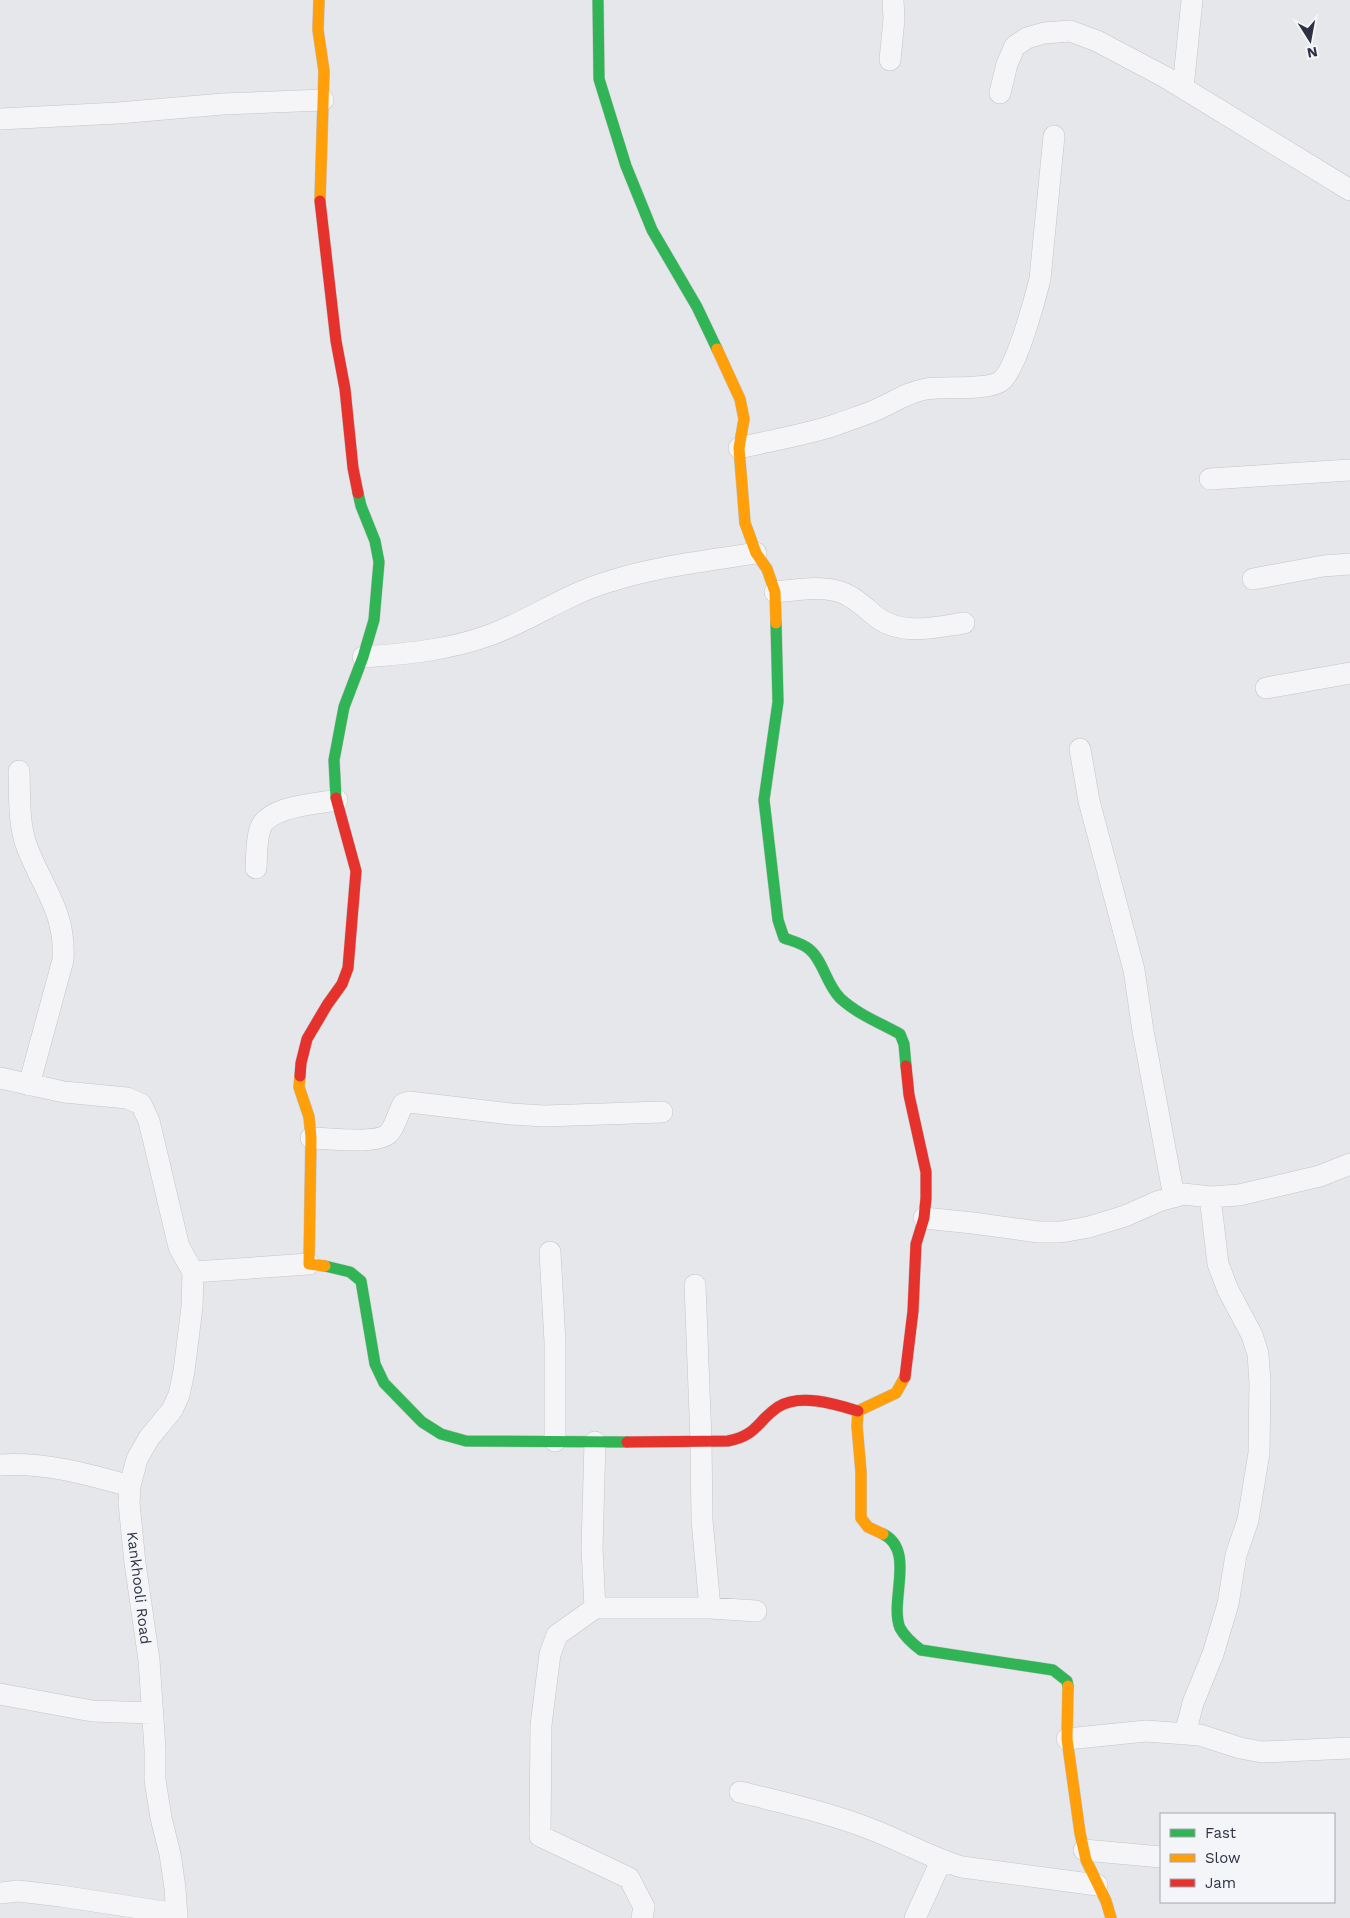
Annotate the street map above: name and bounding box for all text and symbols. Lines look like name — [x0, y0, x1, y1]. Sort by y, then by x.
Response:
north arrow — [1285, 15, 1335, 65]
text: N — [1306, 44, 1319, 62]
street label: Kankhooli Road — [123, 1531, 155, 1645]
legend — [1160, 1813, 1335, 1903]
text: Fast — [1205, 1824, 1237, 1842]
text: Slow — [1205, 1849, 1241, 1867]
text: Jam — [1205, 1874, 1236, 1892]

